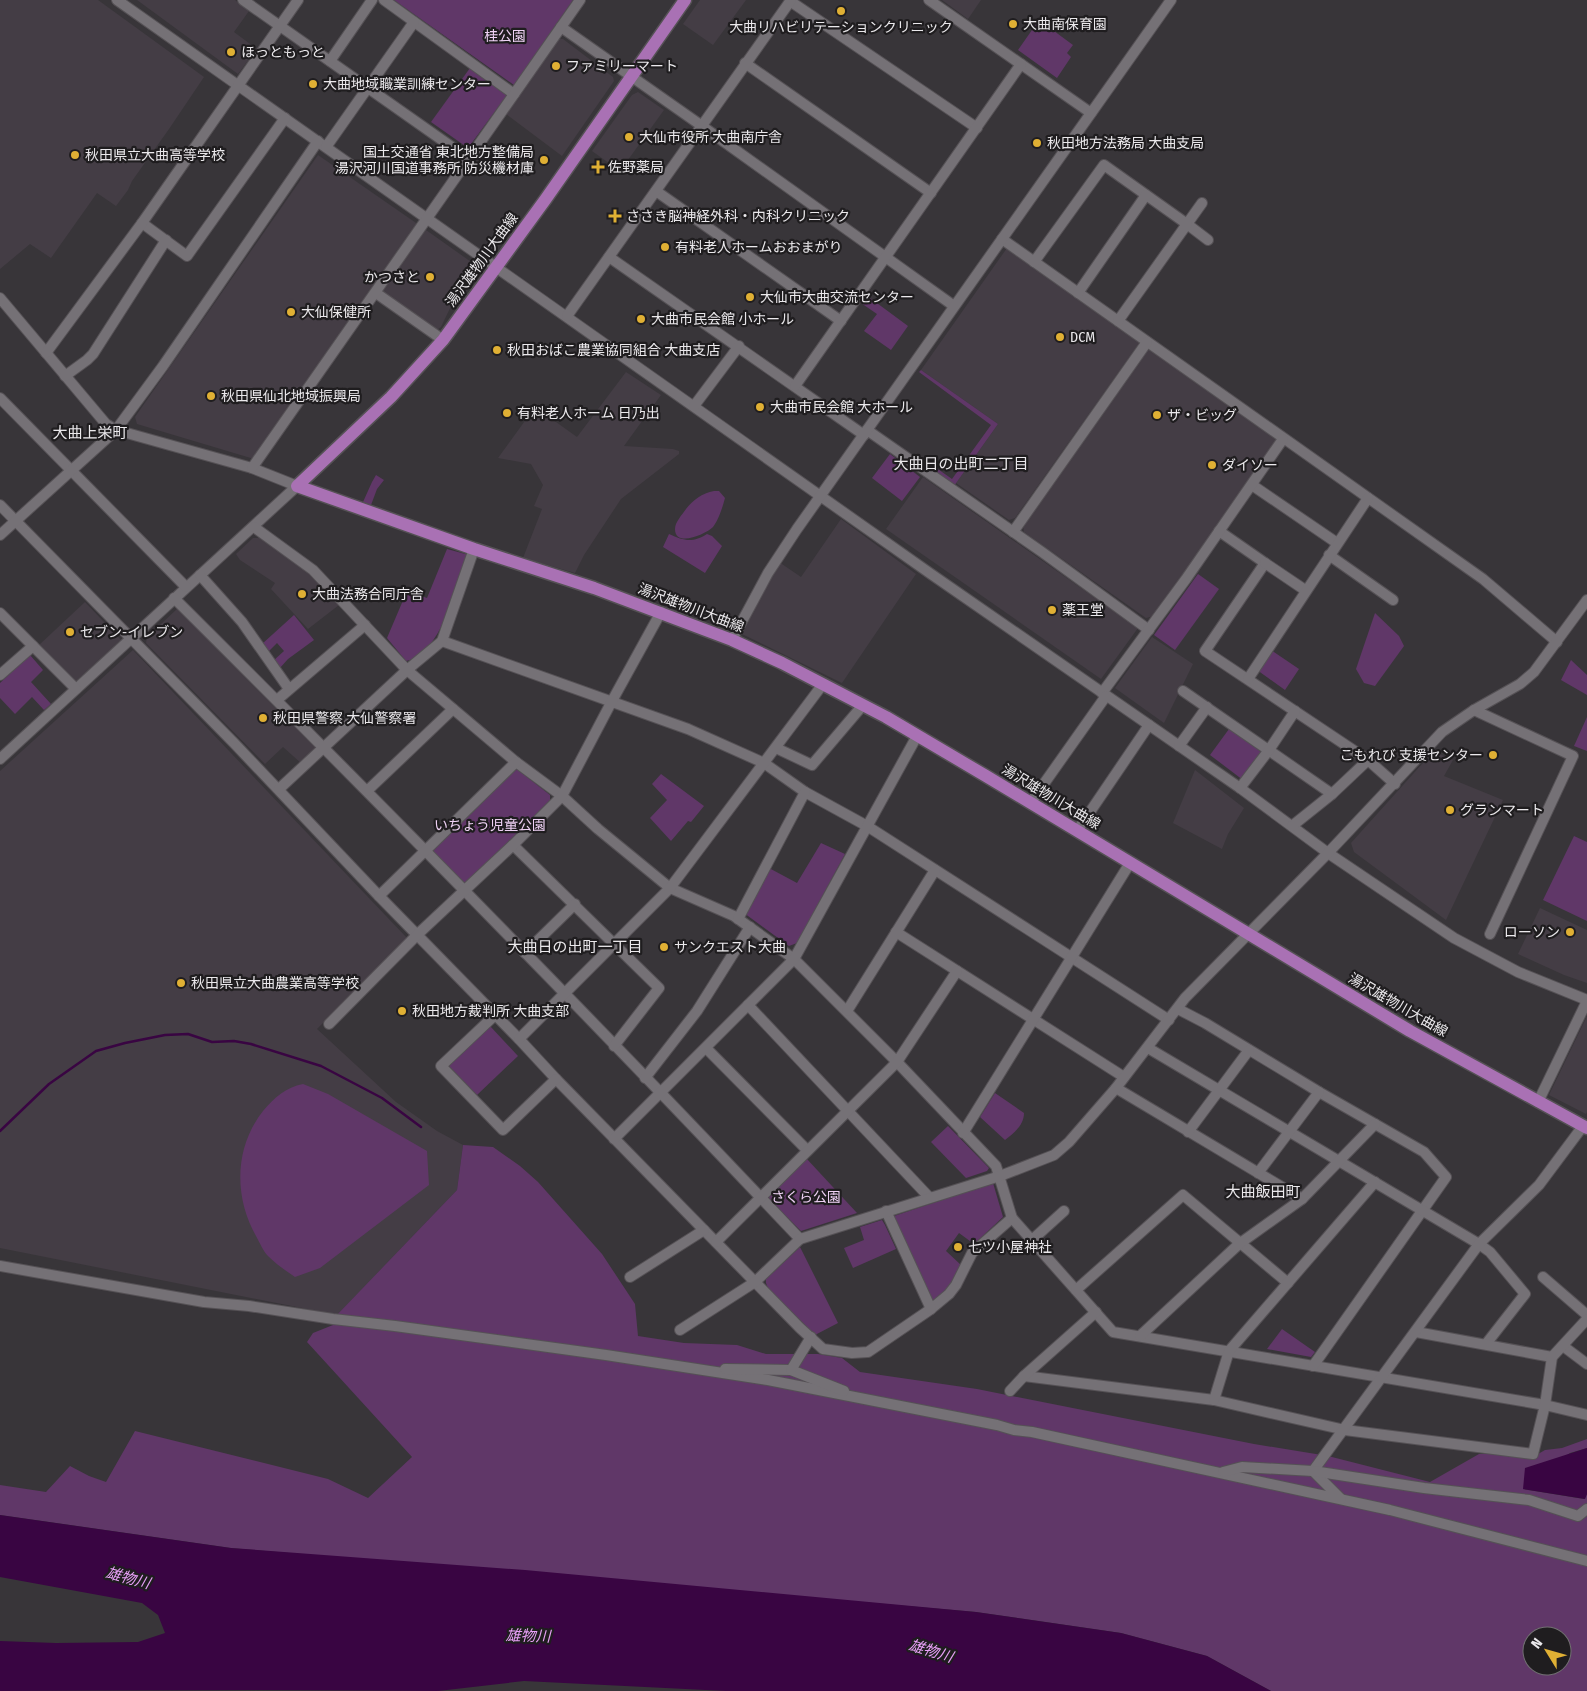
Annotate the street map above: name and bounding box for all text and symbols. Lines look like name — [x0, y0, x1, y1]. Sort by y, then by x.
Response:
marker: 大曲リハビリテーションクリニック — [835, 5, 847, 17]
place label: 大曲南保育園 — [1023, 16, 1107, 33]
marker: 大曲南保育園 — [1007, 18, 1019, 30]
place label: 大曲リハビリテーションクリニック — [729, 19, 953, 36]
park label: 桂公園 — [484, 28, 526, 45]
place label: ほっともっと — [241, 44, 325, 61]
marker: ほっともっと — [225, 46, 237, 58]
place label: ファミリーマート — [566, 58, 678, 75]
marker: ファミリーマート — [550, 60, 562, 72]
place label: 大曲地域職業訓練センター — [323, 76, 491, 93]
marker: 大曲地域職業訓練センター — [307, 78, 319, 90]
place label: 大仙市役所 大曲南庁舎 — [639, 129, 782, 146]
marker: 大仙市役所 大曲南庁舎 — [623, 131, 635, 143]
place label: 秋田地方法務局 大曲支局 — [1047, 135, 1204, 152]
marker: 秋田地方法務局 大曲支局 — [1031, 137, 1043, 149]
place label: 国土交通省 東北地方整備局 湯沢河川国道事務所 防災機材庫 — [335, 144, 534, 177]
place label: 秋田県立大曲高等学校 — [85, 147, 225, 164]
marker: 秋田県立大曲高等学校 — [69, 149, 81, 161]
marker: 国土交通省 東北地方整備局 湯沢河川国道事務所 防災機材庫 — [538, 154, 550, 166]
place label: 佐野薬局 — [608, 159, 664, 176]
marker: 佐野薬局 — [592, 161, 604, 173]
place label: ささき脳神経外科・内科クリニック — [626, 208, 850, 225]
marker: ささき脳神経外科・内科クリニック — [608, 209, 622, 223]
street label: 湯沢雄物川大曲線 — [442, 210, 522, 310]
place label: 有料老人ホームおおまがり — [675, 239, 843, 256]
marker: 有料老人ホームおおまがり — [659, 241, 671, 253]
place label: かつさと — [364, 269, 420, 286]
marker: かつさと — [424, 271, 436, 283]
place label: 大仙市大曲交流センター — [760, 289, 914, 306]
marker: 大仙市大曲交流センター — [744, 291, 756, 303]
place label: 大仙保健所 — [301, 304, 371, 321]
marker: 大仙保健所 — [285, 306, 297, 318]
place label: 大曲市民会館 小ホール — [651, 311, 794, 328]
marker: 大曲市民会館 小ホール — [635, 313, 647, 325]
place label: DCM — [1070, 329, 1095, 346]
marker: DCM — [1054, 331, 1066, 343]
place label: 秋田おばこ農業協同組合 大曲支店 — [507, 342, 720, 359]
marker: 秋田おばこ農業協同組合 大曲支店 — [491, 344, 503, 356]
place label: 秋田県仙北地域振興局 — [221, 388, 361, 405]
marker: 秋田県仙北地域振興局 — [205, 390, 217, 402]
place label: 大曲市民会館 大ホール — [770, 399, 913, 416]
marker: 大曲市民会館 大ホール — [754, 401, 766, 413]
place label: 有料老人ホーム 日乃出 — [517, 405, 660, 422]
marker: 有料老人ホーム 日乃出 — [501, 407, 513, 419]
place label: ザ・ビッグ — [1167, 407, 1237, 424]
marker: ザ・ビッグ — [1151, 409, 1163, 421]
district label: 大曲上栄町 — [52, 424, 128, 442]
district label: 大曲日の出町二丁目 — [893, 455, 1029, 473]
place label: ダイソー — [1222, 457, 1278, 474]
marker: ダイソー — [1206, 459, 1218, 471]
street label: 湯沢雄物川大曲線 — [636, 580, 746, 636]
place label: 大曲法務合同庁舎 — [312, 586, 424, 603]
marker: 大曲法務合同庁舎 — [296, 588, 308, 600]
place label: 薬王堂 — [1062, 602, 1104, 619]
marker: 薬王堂 — [1046, 604, 1058, 616]
place label: セブン-イレブン — [80, 624, 183, 641]
marker: セブン-イレブン — [64, 626, 76, 638]
place label: 秋田県警察 大仙警察署 — [273, 710, 416, 727]
marker: 秋田県警察 大仙警察署 — [257, 712, 269, 724]
place label: こもれび 支援センター — [1340, 747, 1483, 764]
marker: こもれび 支援センター — [1487, 749, 1499, 761]
street label: 湯沢雄物川大曲線 — [999, 761, 1103, 833]
place label: グランマート — [1460, 802, 1544, 819]
marker: グランマート — [1444, 804, 1456, 816]
park label: いちょう児童公園 — [434, 817, 546, 834]
place label: ローソン — [1504, 924, 1560, 941]
marker: ローソン — [1564, 926, 1576, 938]
district label: 大曲日の出町一丁目 — [507, 938, 643, 956]
place label: サンクエスト大曲 — [674, 939, 786, 956]
marker: サンクエスト大曲 — [658, 941, 670, 953]
street label: 湯沢雄物川大曲線 — [1345, 970, 1451, 1040]
place label: 秋田県立大曲農業高等学校 — [191, 975, 359, 992]
marker: 秋田県立大曲農業高等学校 — [175, 977, 187, 989]
place label: 秋田地方裁判所 大曲支部 — [412, 1003, 569, 1020]
marker: 秋田地方裁判所 大曲支部 — [396, 1005, 408, 1017]
district label: 大曲飯田町 — [1225, 1183, 1301, 1201]
park label: さくら公園 — [771, 1189, 841, 1206]
place label: 七ツ小屋神社 — [968, 1239, 1052, 1256]
marker: 七ツ小屋神社 — [952, 1241, 964, 1253]
water label: 雄物川 — [104, 1563, 154, 1593]
north arrow — [1522, 1626, 1572, 1676]
water label: 雄物川 — [505, 1627, 553, 1645]
text: N — [1528, 1635, 1546, 1652]
water label: 雄物川 — [907, 1636, 957, 1667]

